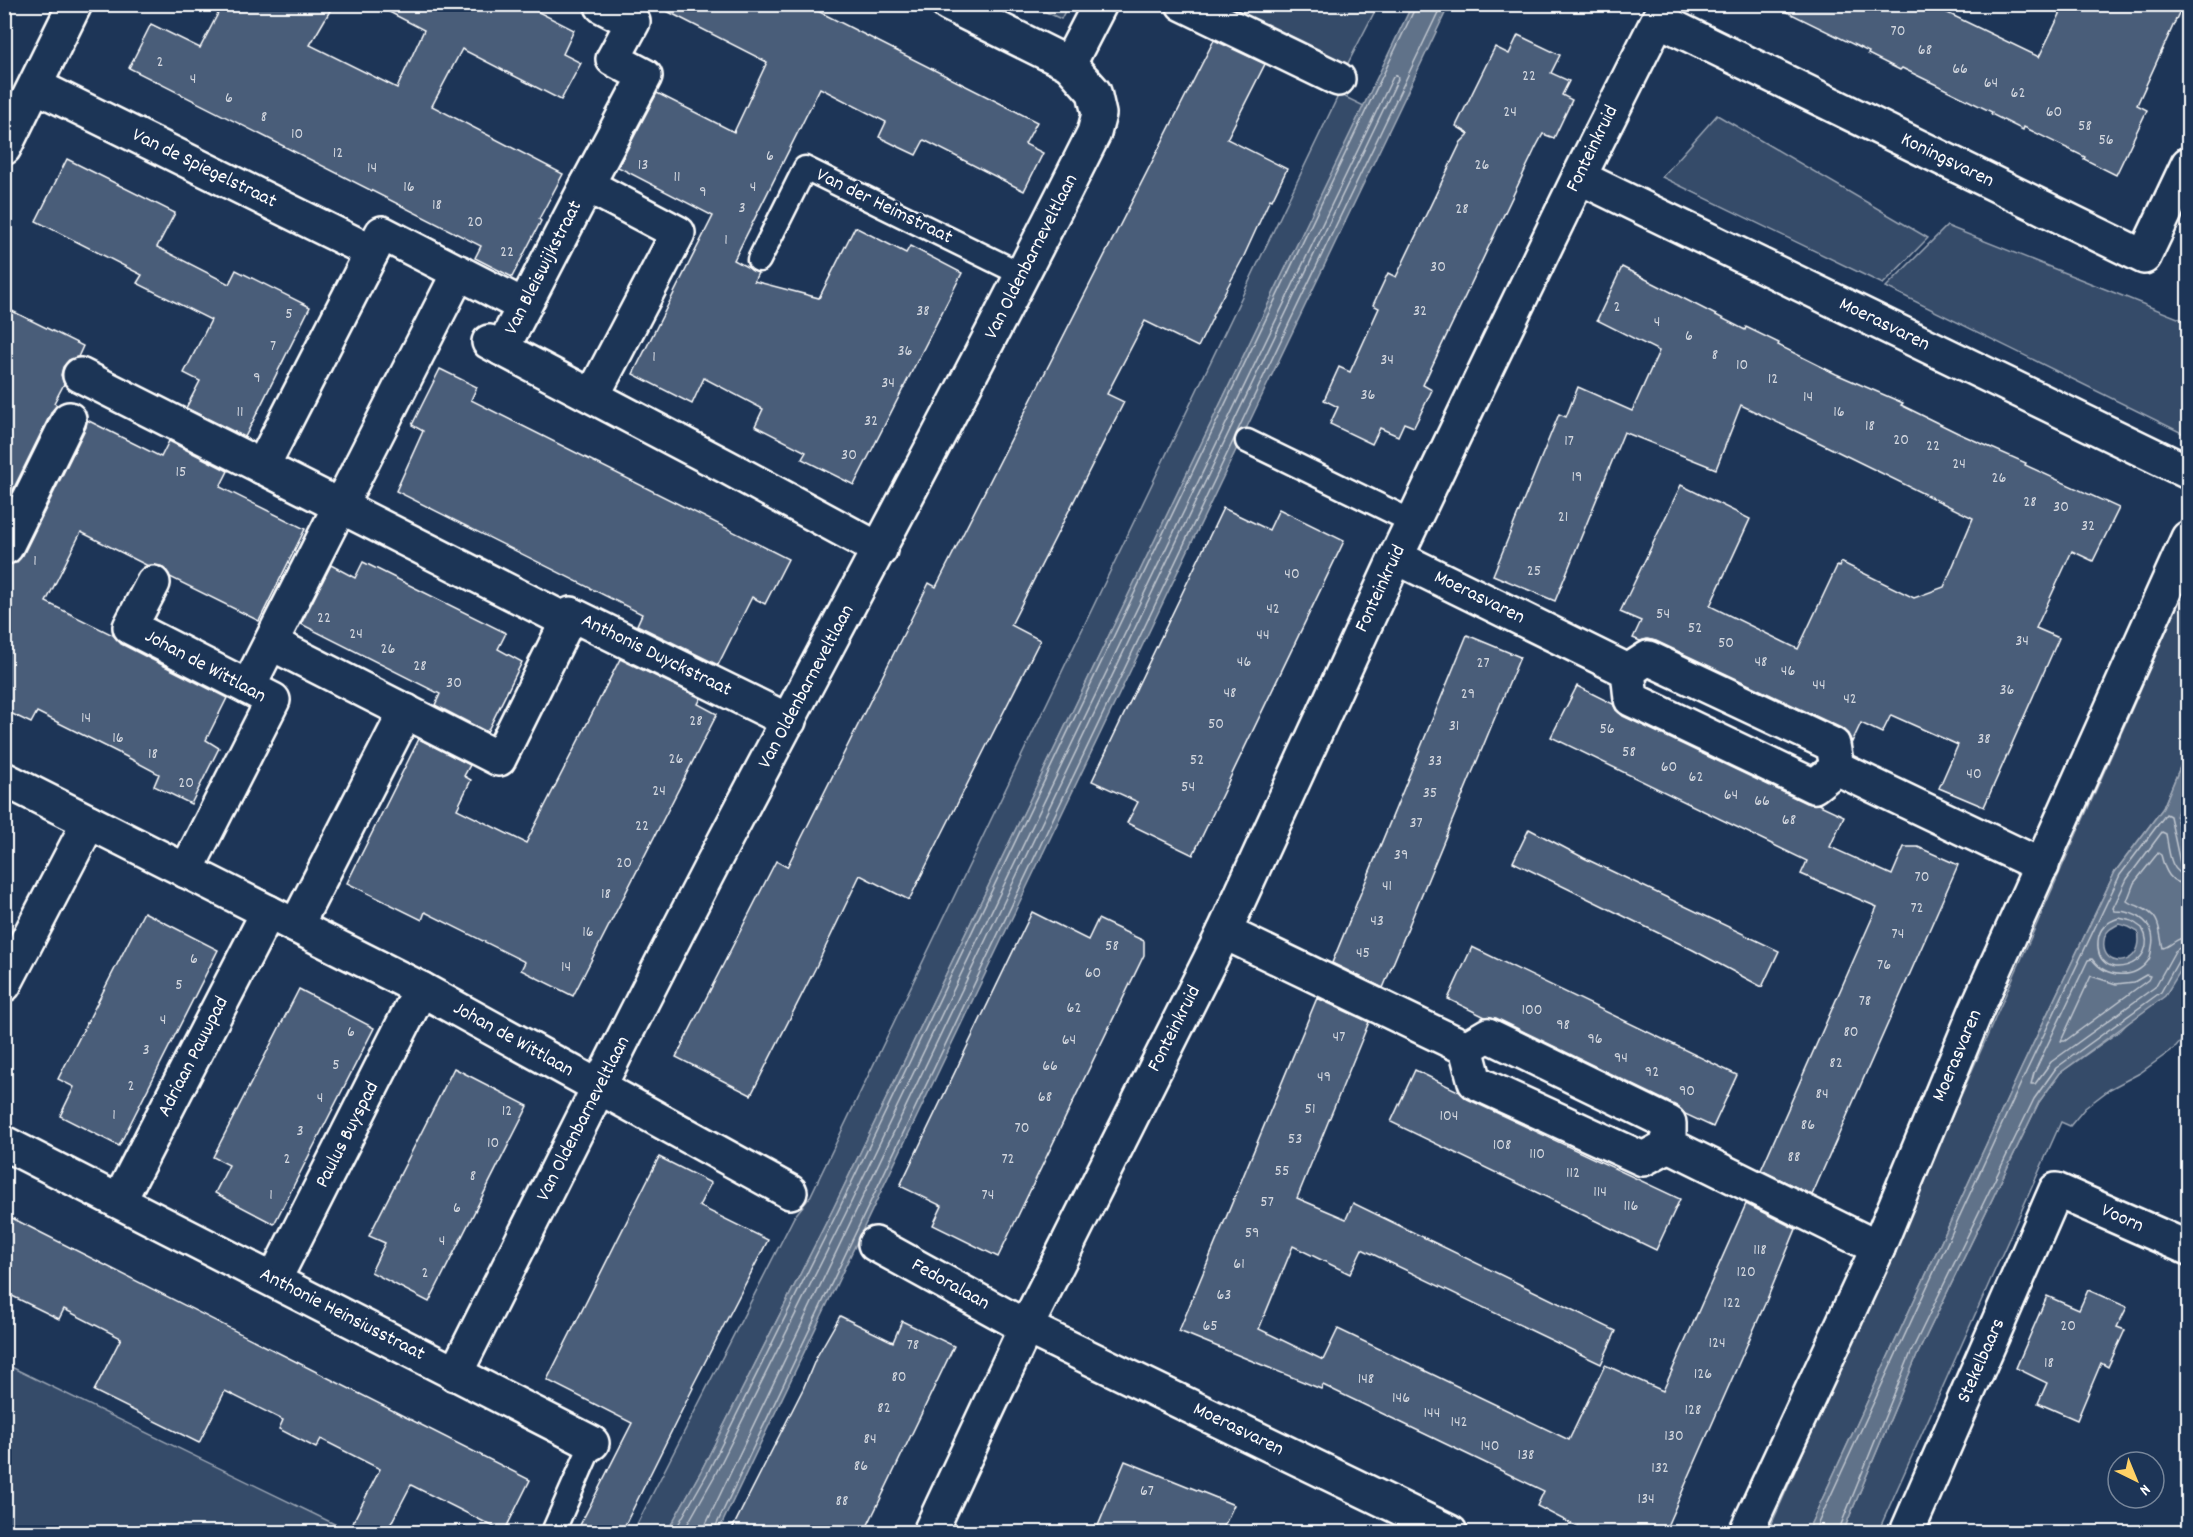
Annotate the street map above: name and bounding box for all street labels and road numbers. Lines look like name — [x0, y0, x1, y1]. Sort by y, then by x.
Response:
street label: Fonteinkruid — [1560, 101, 1626, 197]
street label: Van de Spiegelstraat — [127, 122, 281, 216]
street label: Koningsvaren — [1896, 126, 1998, 196]
street label: Van der Heimstraat — [811, 162, 957, 252]
street label: Van Oldenbarneveltlaan — [978, 170, 1086, 344]
street label: Van Bleiswijkstraat — [498, 196, 590, 340]
street label: Moerasvaren — [1834, 291, 1934, 359]
street label: Fonteinkruid — [1349, 541, 1413, 637]
street label: Moerasvaren — [1429, 564, 1529, 632]
street label: Van Oldenbarneveltlaan — [752, 600, 862, 774]
street label: Anthonis Duyckstraat — [576, 607, 736, 705]
street label: Johan de Wittlaan — [139, 623, 271, 711]
street label: Fonteinkruid — [1141, 981, 1209, 1077]
street label: Adriaan Pauwpad — [152, 992, 236, 1122]
street label: Johan de Wittlaan — [448, 995, 578, 1085]
street label: Moerasvaren — [1926, 1006, 1990, 1106]
street label: Van Oldenbarneveltlaan — [530, 1032, 638, 1206]
street label: Paulus Buyspad — [309, 1077, 387, 1193]
street label: Voorn — [2096, 1197, 2148, 1241]
street label: Fedoralaan — [906, 1252, 994, 1318]
street label: Anthonie Heinsiusstraat — [254, 1261, 430, 1369]
street label: Stekelbaars — [1951, 1314, 2013, 1408]
street label: Moerasvaren — [1188, 1396, 1288, 1464]

